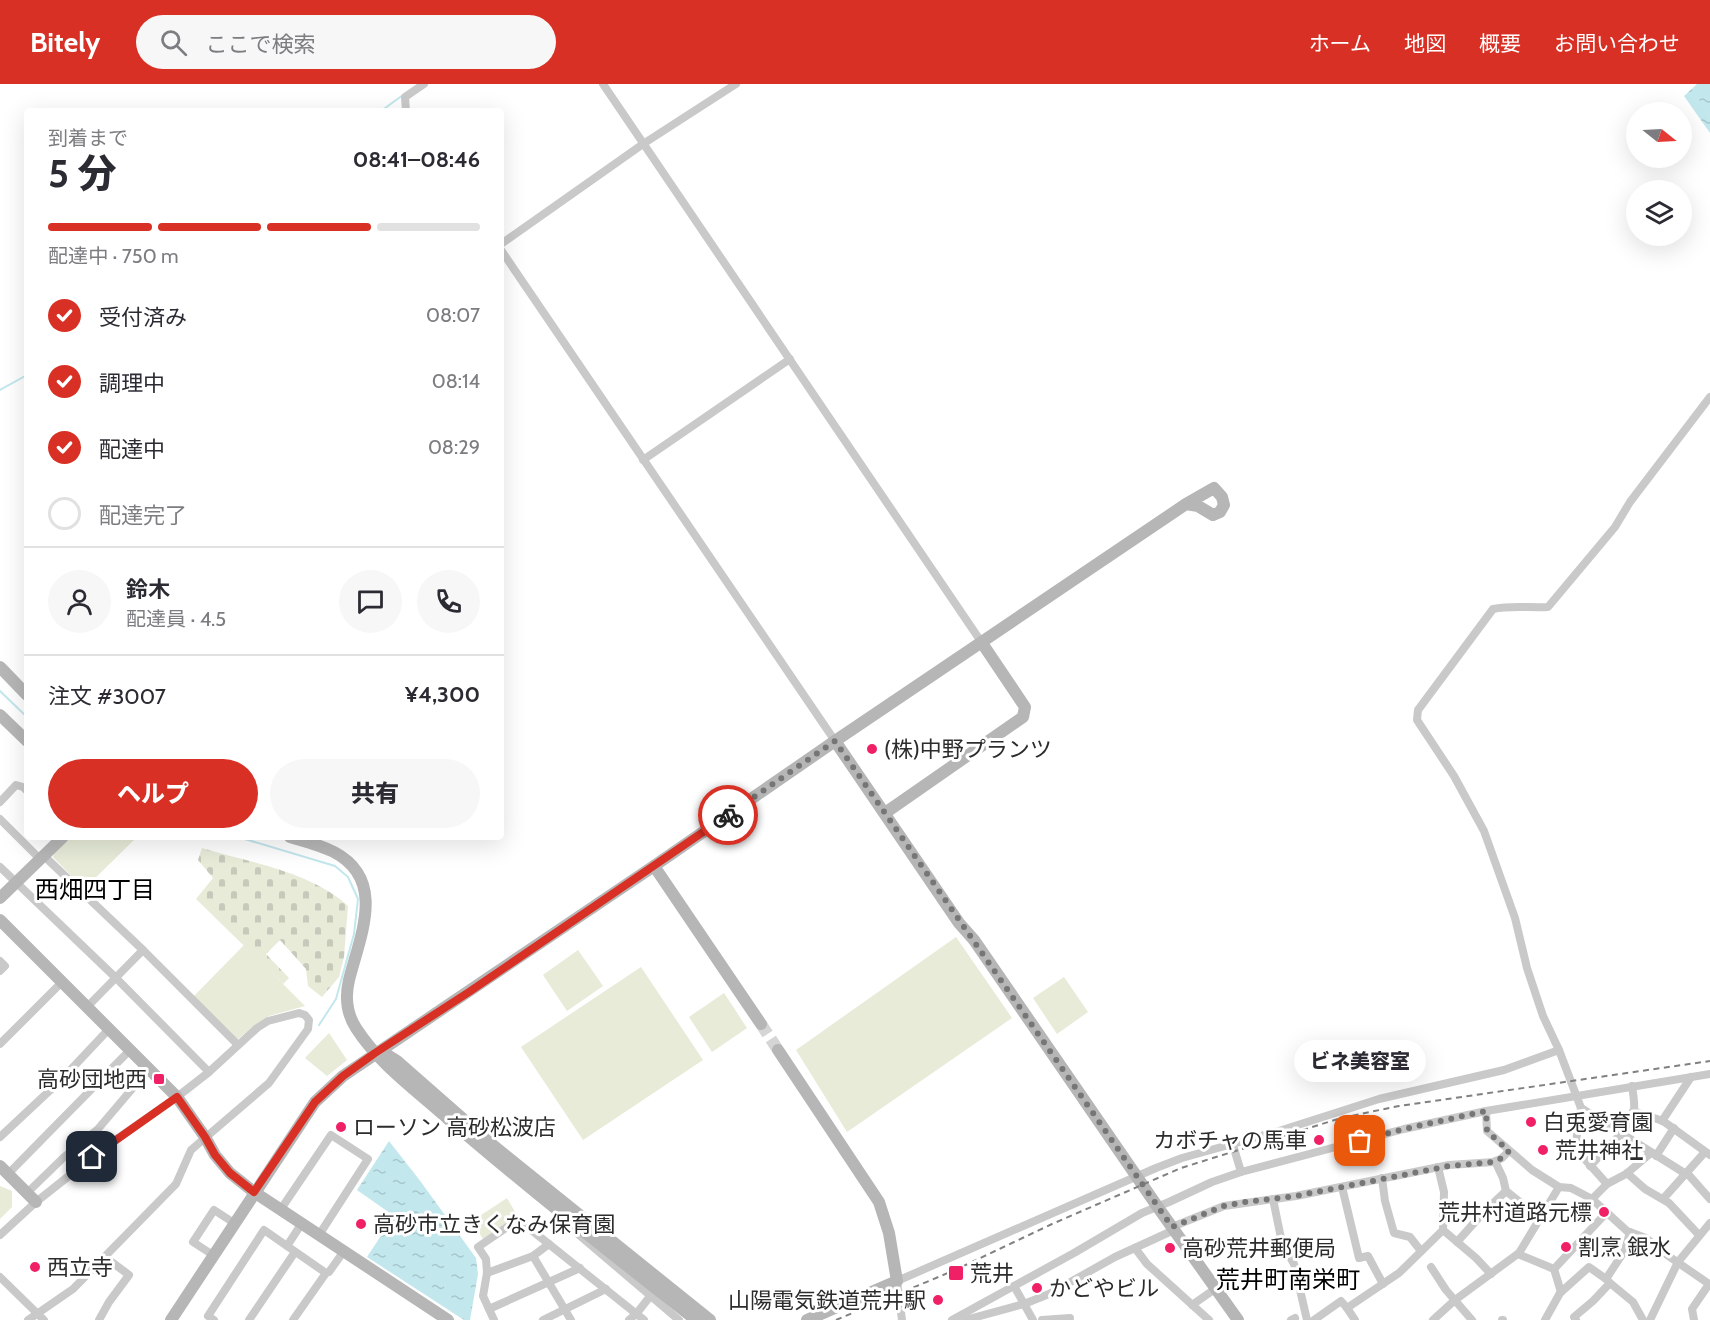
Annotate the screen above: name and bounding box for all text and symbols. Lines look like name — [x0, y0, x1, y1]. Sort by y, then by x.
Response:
search box — [136, 15, 556, 69]
text: Bitely — [30, 25, 100, 59]
icon: search — [157, 26, 190, 59]
text: ここで検索 — [205, 31, 315, 58]
text: ホーム — [1309, 31, 1371, 56]
text: 地図 — [1404, 31, 1446, 56]
text: 概要 — [1479, 31, 1521, 56]
text: お問い合わせ — [1554, 31, 1680, 56]
north arrow — [1626, 102, 1692, 168]
map controls — [1626, 102, 1692, 246]
text: 到着まで — [48, 126, 128, 150]
text: 08:41–08:46 — [353, 146, 480, 173]
text: 5 分 — [48, 149, 117, 197]
button: layers — [1626, 180, 1692, 246]
text: 配達中 · 750 m — [48, 244, 179, 268]
icon: check — [48, 299, 81, 332]
text: 08:07 — [426, 303, 480, 327]
text: 受付済み — [99, 304, 187, 331]
icon: check — [48, 365, 81, 398]
text: 08:14 — [432, 369, 480, 393]
text: 調理中 — [99, 370, 165, 397]
icon: check — [48, 431, 81, 464]
text: 08:29 — [428, 435, 480, 459]
text: 配達中 — [99, 436, 165, 463]
text: 配達完了 — [99, 502, 187, 529]
button: person — [48, 570, 111, 633]
button: chat — [339, 570, 402, 633]
button: phone — [417, 570, 480, 633]
text: 鈴木 — [126, 576, 170, 603]
text: 配達員 · 4.5 — [126, 607, 226, 631]
text: ¥4,300 — [405, 681, 480, 708]
text: 注文 #3007 — [48, 683, 166, 710]
place label: (株)中野プランツ — [884, 736, 1052, 763]
marker: (株)中野プランツ — [865, 742, 879, 756]
button: ヘルプ — [48, 759, 258, 828]
button: 共有 — [270, 759, 480, 828]
courier — [698, 785, 758, 845]
icon: bike — [712, 799, 745, 832]
district label: 西畑四丁目 — [35, 875, 155, 904]
callout: ビネ美容室 — [1294, 1039, 1426, 1081]
text: ビネ美容室 — [1310, 1049, 1410, 1073]
place label: 高砂団地西 — [37, 1066, 147, 1093]
marker: 高砂団地西 — [152, 1072, 166, 1086]
place label: 白兎愛育園 — [1543, 1109, 1653, 1136]
place label: ローソン 高砂松波店 — [353, 1114, 556, 1141]
pin — [1334, 1115, 1385, 1166]
marker: 白兎愛育園 — [1524, 1115, 1538, 1129]
marker: ローソン 高砂松波店 — [334, 1120, 348, 1134]
icon: bag — [1343, 1124, 1376, 1157]
place label: カボチャの馬車 — [1153, 1127, 1307, 1154]
pin — [66, 1131, 117, 1182]
marker: カボチャの馬車 — [1312, 1133, 1326, 1147]
place label: 荒井神社 — [1555, 1137, 1643, 1164]
icon: home — [75, 1140, 108, 1173]
marker: 荒井神社 — [1536, 1143, 1550, 1157]
place label: 荒井村道路元標 — [1438, 1199, 1592, 1226]
marker: 荒井村道路元標 — [1597, 1205, 1611, 1219]
place label: 高砂市立きくなみ保育園 — [373, 1211, 615, 1238]
marker: 高砂市立きくなみ保育園 — [354, 1217, 368, 1231]
place label: 割烹 銀水 — [1578, 1234, 1671, 1261]
place label: 高砂荒井郵便局 — [1182, 1235, 1336, 1262]
marker: 割烹 銀水 — [1559, 1240, 1573, 1254]
marker: 高砂荒井郵便局 — [1163, 1241, 1177, 1255]
place label: 西立寺 — [47, 1254, 113, 1281]
marker: 西立寺 — [28, 1260, 42, 1274]
place label: 荒井 — [970, 1260, 1014, 1287]
marker: 荒井 — [947, 1264, 965, 1282]
district label: 荒井町南栄町 — [1216, 1265, 1360, 1294]
place label: かどやビル — [1049, 1275, 1159, 1302]
marker: かどやビル — [1030, 1281, 1044, 1295]
place label: 山陽電気鉄道荒井駅 — [728, 1287, 926, 1314]
marker: 山陽電気鉄道荒井駅 — [931, 1293, 945, 1307]

